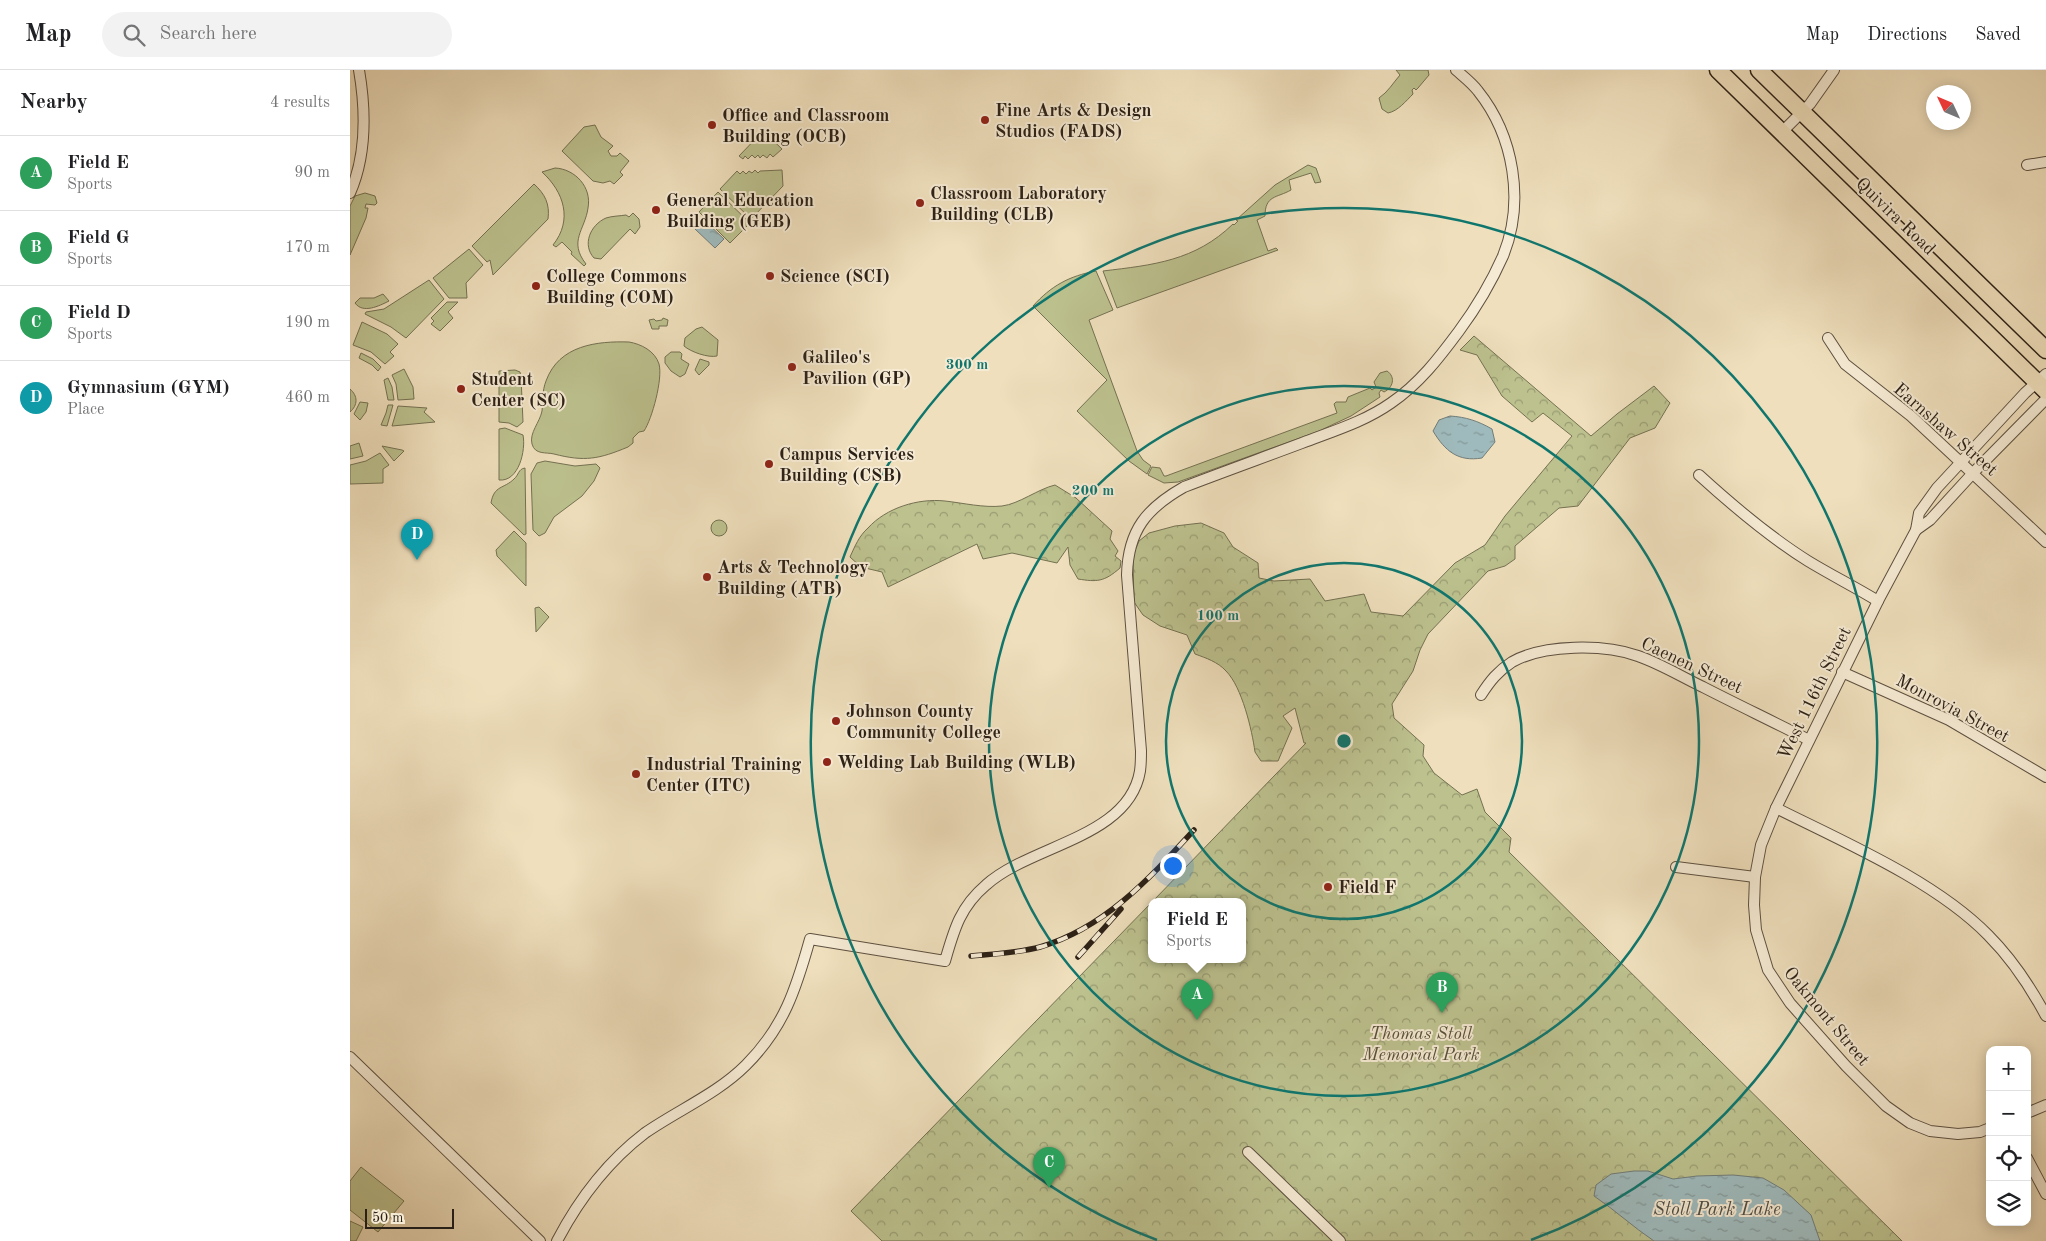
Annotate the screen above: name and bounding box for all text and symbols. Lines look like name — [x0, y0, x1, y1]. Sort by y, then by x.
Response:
search box — [102, 12, 452, 57]
icon: search — [120, 21, 148, 49]
text: Map — [25, 23, 72, 47]
text: Search here — [160, 25, 257, 44]
text: Map — [1806, 26, 1839, 44]
text: Directions — [1867, 26, 1947, 44]
text: Saved — [1975, 26, 2021, 44]
north arrow — [1926, 85, 1971, 130]
text: Nearby — [20, 92, 88, 113]
text: 4 results — [270, 95, 330, 111]
place label: Fine Arts & Design Studios (FADS) — [995, 102, 1152, 141]
place label: Office and Classroom Building (OCB) — [722, 107, 889, 146]
marker: Fine Arts & Design Studios (FADS) — [979, 114, 991, 126]
marker: Office and Classroom Building (OCB) — [706, 119, 718, 131]
text: Field E — [67, 154, 129, 173]
text: A — [30, 165, 42, 181]
text: 90 m — [294, 165, 330, 181]
street label: Quivira Road — [1852, 175, 1939, 259]
text: Sports — [67, 177, 112, 193]
place label: Classroom Laboratory Building (CLB) — [930, 185, 1107, 224]
place label: General Education Building (GEB) — [666, 192, 814, 231]
marker: Classroom Laboratory Building (CLB) — [914, 197, 926, 209]
marker: General Education Building (GEB) — [650, 204, 662, 216]
text: Field G — [67, 229, 129, 248]
text: B — [30, 240, 42, 256]
text: 170 m — [285, 240, 330, 256]
text: Sports — [67, 252, 112, 268]
place label: College Commons Building (COM) — [546, 268, 687, 307]
place label: Science (SCI) — [780, 268, 890, 286]
marker: Science (SCI) — [764, 270, 776, 282]
marker: College Commons Building (COM) — [530, 280, 542, 292]
text: Field D — [67, 304, 131, 323]
text: C — [31, 315, 41, 331]
text: 190 m — [285, 315, 330, 331]
text: Sports — [67, 327, 112, 343]
place label: Galileo's Pavilion (GP) — [802, 349, 911, 388]
text: 300 m — [946, 358, 988, 373]
marker: Galileo's Pavilion (GP) — [786, 361, 798, 373]
place label: Student Center (SC) — [471, 371, 566, 410]
text: Gymnasium (GYM) — [67, 379, 229, 398]
street label: Earnshaw Street — [1890, 380, 2001, 480]
marker: Student Center (SC) — [455, 383, 467, 395]
text: D — [30, 390, 42, 406]
text: 460 m — [285, 390, 330, 406]
text: Place — [67, 402, 104, 418]
place label: Campus Services Building (CSB) — [779, 446, 914, 485]
marker: Campus Services Building (CSB) — [763, 458, 775, 470]
text: 200 m — [1072, 484, 1114, 499]
pin: D — [401, 519, 433, 560]
place label: Arts & Technology Building (ATB) — [717, 559, 869, 598]
marker: Arts & Technology Building (ATB) — [701, 571, 713, 583]
text: 100 m — [1197, 609, 1239, 624]
street label: West 116th Street — [1775, 624, 1855, 763]
street label: Caenen Street — [1638, 635, 1745, 697]
street label: Monrovia Street — [1893, 672, 2012, 746]
place label: Johnson County Community College — [846, 703, 1001, 742]
marker: Johnson County Community College — [830, 715, 842, 727]
centre of rings — [1335, 732, 1353, 750]
place label: Welding Lab Building (WLB) — [837, 754, 1076, 772]
place label: Industrial Training Center (ITC) — [646, 756, 801, 795]
marker: Welding Lab Building (WLB) — [821, 756, 833, 768]
marker: Industrial Training Center (ITC) — [630, 768, 642, 780]
your location — [1160, 853, 1186, 879]
place label: Field F — [1338, 879, 1396, 897]
marker: Field F — [1322, 881, 1334, 893]
popup — [1148, 898, 1246, 963]
text: Field E — [1166, 911, 1228, 930]
text: Sports — [1166, 934, 1211, 950]
street label: Oakmont Street — [1780, 964, 1873, 1069]
pin: B — [1426, 972, 1458, 1013]
pin: A — [1181, 979, 1213, 1020]
park label: Thomas Stoll Memorial Park — [1361, 1025, 1480, 1064]
map controls — [1986, 1046, 2031, 1226]
button: + — [1986, 1046, 2031, 1091]
button: − — [1986, 1091, 2031, 1136]
button: locate — [1986, 1136, 2031, 1181]
pin: C — [1033, 1147, 1065, 1188]
button: layers — [1986, 1181, 2031, 1226]
water label: Stoll Park Lake — [1653, 1201, 1781, 1220]
scale bar — [365, 1206, 454, 1229]
text: 50 m — [372, 1211, 403, 1225]

